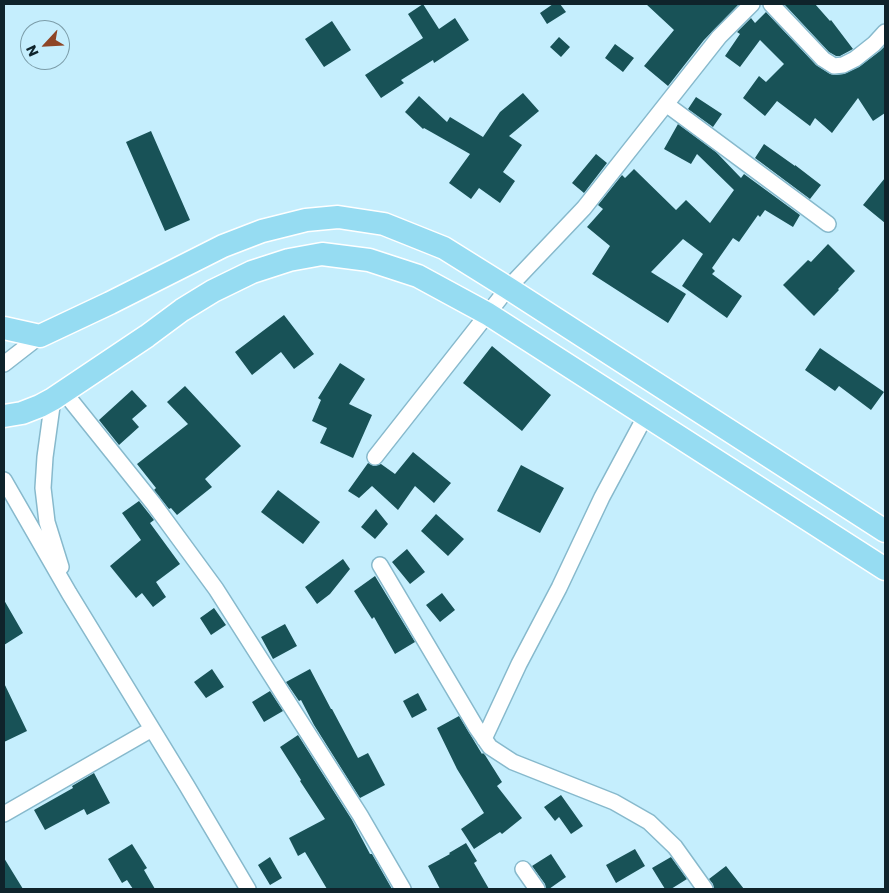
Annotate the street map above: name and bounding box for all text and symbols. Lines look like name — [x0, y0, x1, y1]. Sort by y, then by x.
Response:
north arrow — [20, 20, 70, 70]
text: N — [21, 42, 44, 60]

